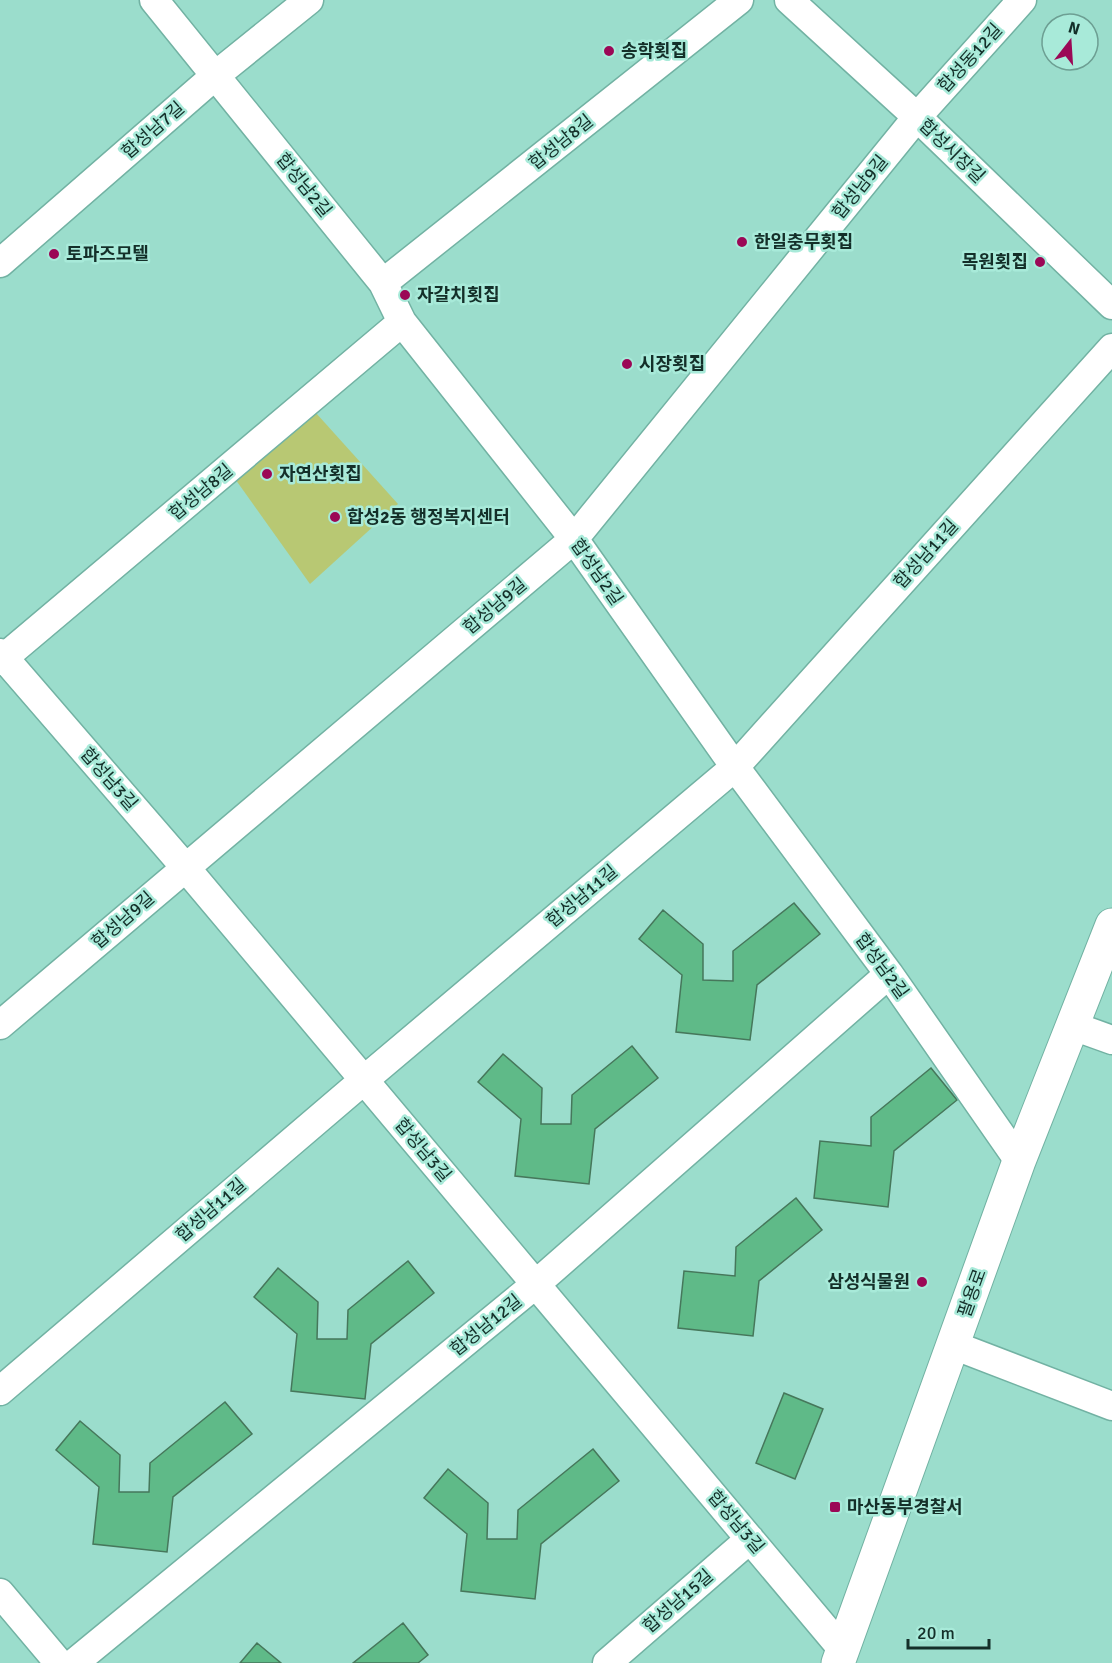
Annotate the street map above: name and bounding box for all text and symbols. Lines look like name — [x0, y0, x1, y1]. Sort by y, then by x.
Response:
north arrow — [1040, 12, 1100, 72]
text: N — [1066, 17, 1082, 40]
street label: 합성동12길 — [933, 19, 1007, 97]
place label: 송학횟집 — [621, 40, 687, 62]
marker: 송학횟집 — [602, 44, 616, 58]
street label: 합성남7길 — [117, 97, 189, 163]
street label: 합성남8길 — [525, 110, 597, 174]
street label: 합성시장길 — [915, 114, 989, 188]
street label: 합성남2길 — [272, 149, 336, 221]
street label: 합성남9길 — [828, 151, 892, 223]
place label: 한일충무횟집 — [754, 231, 853, 253]
marker: 한일충무횟집 — [735, 235, 749, 249]
place label: 토파즈모텔 — [66, 243, 149, 265]
marker: 토파즈모텔 — [47, 247, 61, 261]
place label: 목원횟집 — [962, 251, 1028, 273]
marker: 목원횟집 — [1033, 255, 1047, 269]
place label: 자갈치횟집 — [417, 284, 500, 306]
marker: 자갈치횟집 — [398, 288, 412, 302]
place label: 시장횟집 — [639, 353, 705, 375]
marker: 시장횟집 — [620, 357, 634, 371]
street label: 합성남8길 — [165, 459, 237, 525]
place label: 자연산횟집 — [279, 463, 362, 485]
marker: 자연산횟집 — [260, 467, 274, 481]
place label: 합성2동 행정복지센터 — [347, 506, 510, 528]
marker: 합성2동 행정복지센터 — [328, 510, 342, 524]
street label: 합성남11길 — [889, 515, 963, 593]
street label: 합성남2길 — [566, 535, 628, 609]
street label: 합성남9길 — [459, 573, 531, 639]
street label: 합성남3길 — [76, 743, 142, 815]
street label: 합성남11길 — [542, 860, 622, 932]
street label: 합성남9길 — [87, 887, 159, 953]
street label: 합성남2길 — [851, 929, 913, 1003]
street label: 합성남3길 — [390, 1114, 456, 1186]
street label: 합성남11길 — [171, 1174, 251, 1246]
street label: 팔용로 — [953, 1266, 991, 1320]
place label: 삼성식물원 — [827, 1271, 910, 1293]
marker: 삼성식물원 — [915, 1275, 929, 1289]
street label: 합성남12길 — [446, 1289, 526, 1361]
street label: 합성남3길 — [703, 1486, 769, 1558]
place label: 마산동부경찰서 — [847, 1496, 963, 1518]
marker: 마산동부경찰서 — [828, 1500, 842, 1514]
street label: 합성남15길 — [638, 1565, 718, 1637]
scale bar — [908, 1612, 989, 1650]
text: 20 m — [917, 1622, 955, 1644]

